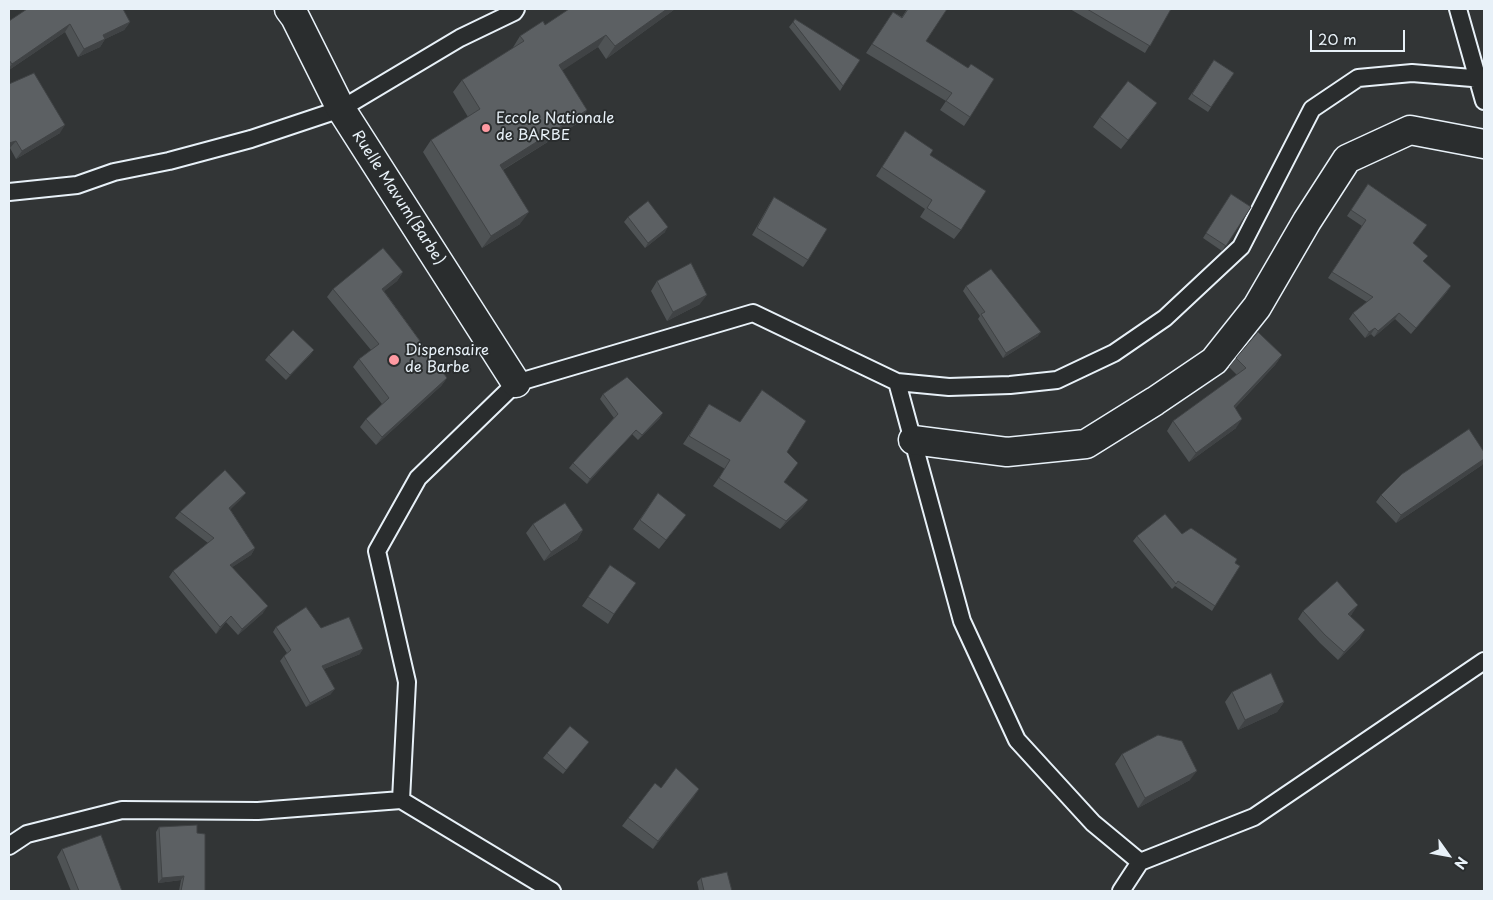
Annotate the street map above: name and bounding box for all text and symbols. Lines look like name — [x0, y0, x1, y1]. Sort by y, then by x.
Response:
scale bar — [1313, 20, 1408, 52]
text: 20 m — [1318, 27, 1357, 50]
place label: Eccole Nationale de BARBE — [496, 110, 615, 145]
marker: Eccole Nationale de BARBE — [480, 122, 492, 134]
street label: Ruelle Mavum(Barbe) — [348, 127, 448, 269]
place label: Dispensaire de Barbe — [405, 342, 489, 377]
marker: Dispensaire de Barbe — [387, 353, 401, 367]
north arrow — [1423, 830, 1473, 880]
text: N — [1449, 853, 1473, 873]

